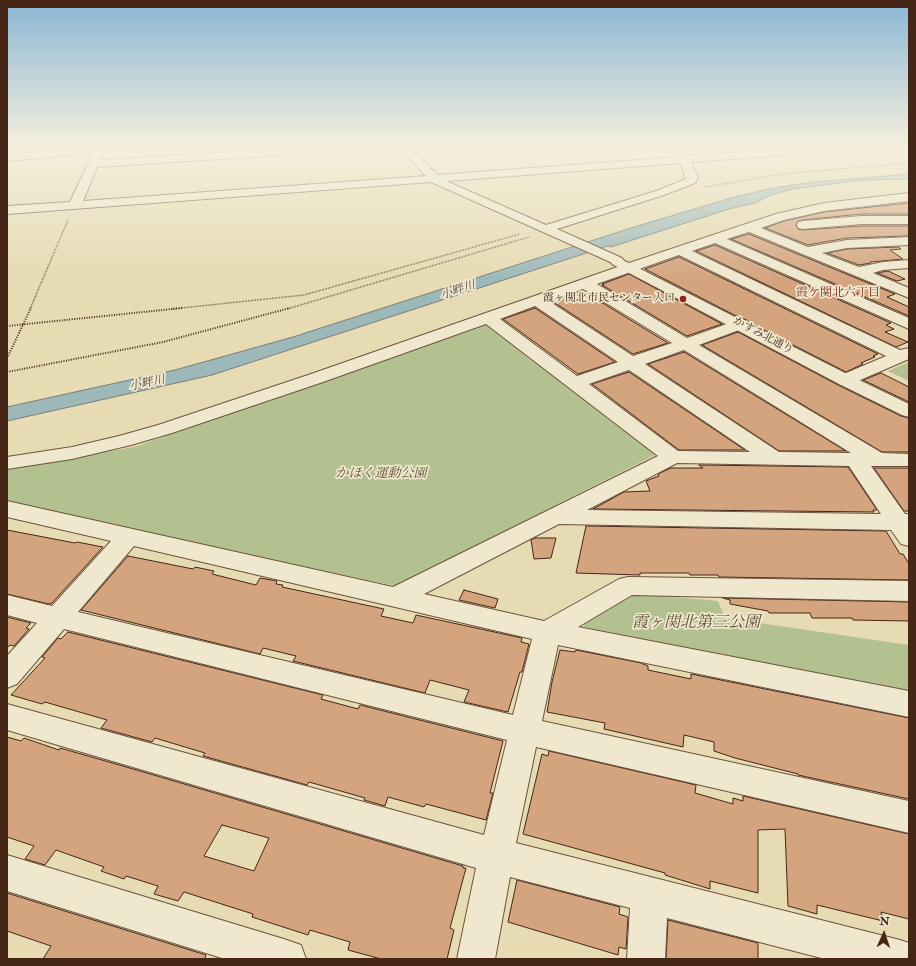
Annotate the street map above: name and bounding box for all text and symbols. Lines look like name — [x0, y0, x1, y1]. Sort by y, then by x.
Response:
water label: 小畔川 — [439, 279, 477, 303]
district label: 霞ケ関北六丁目 — [796, 286, 880, 300]
place label: 霞ヶ関北市民センター入口 — [543, 292, 675, 306]
marker: 霞ヶ関北市民センター入口 — [678, 294, 688, 304]
street label: かすみ北通り — [731, 315, 795, 357]
water label: 小畔川 — [128, 373, 166, 395]
park label: かほく運動公園 — [336, 466, 426, 482]
park label: 霞ヶ関北第三公園 — [632, 614, 760, 634]
north arrow — [864, 914, 904, 954]
text: N — [879, 915, 890, 928]

